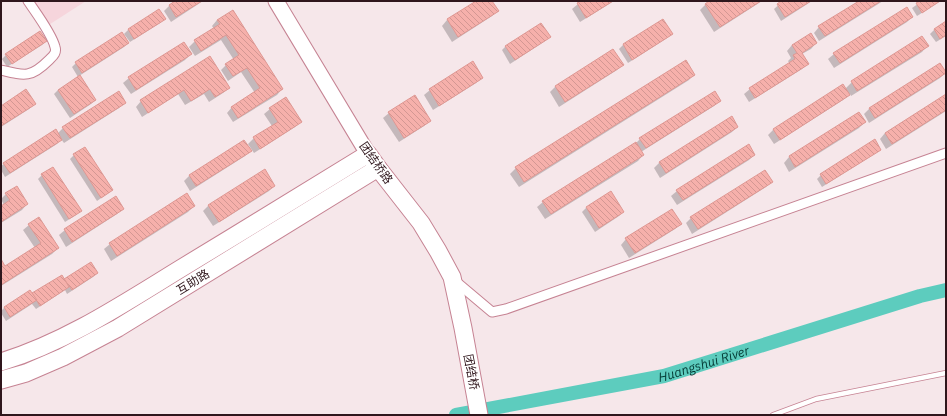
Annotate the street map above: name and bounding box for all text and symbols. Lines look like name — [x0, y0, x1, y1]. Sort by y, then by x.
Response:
street label: 团结桥路 — [356, 139, 396, 187]
street label: 互助路 — [173, 266, 212, 297]
water label: Huangshui River — [657, 342, 752, 386]
street label: 团结桥 — [461, 353, 482, 391]

